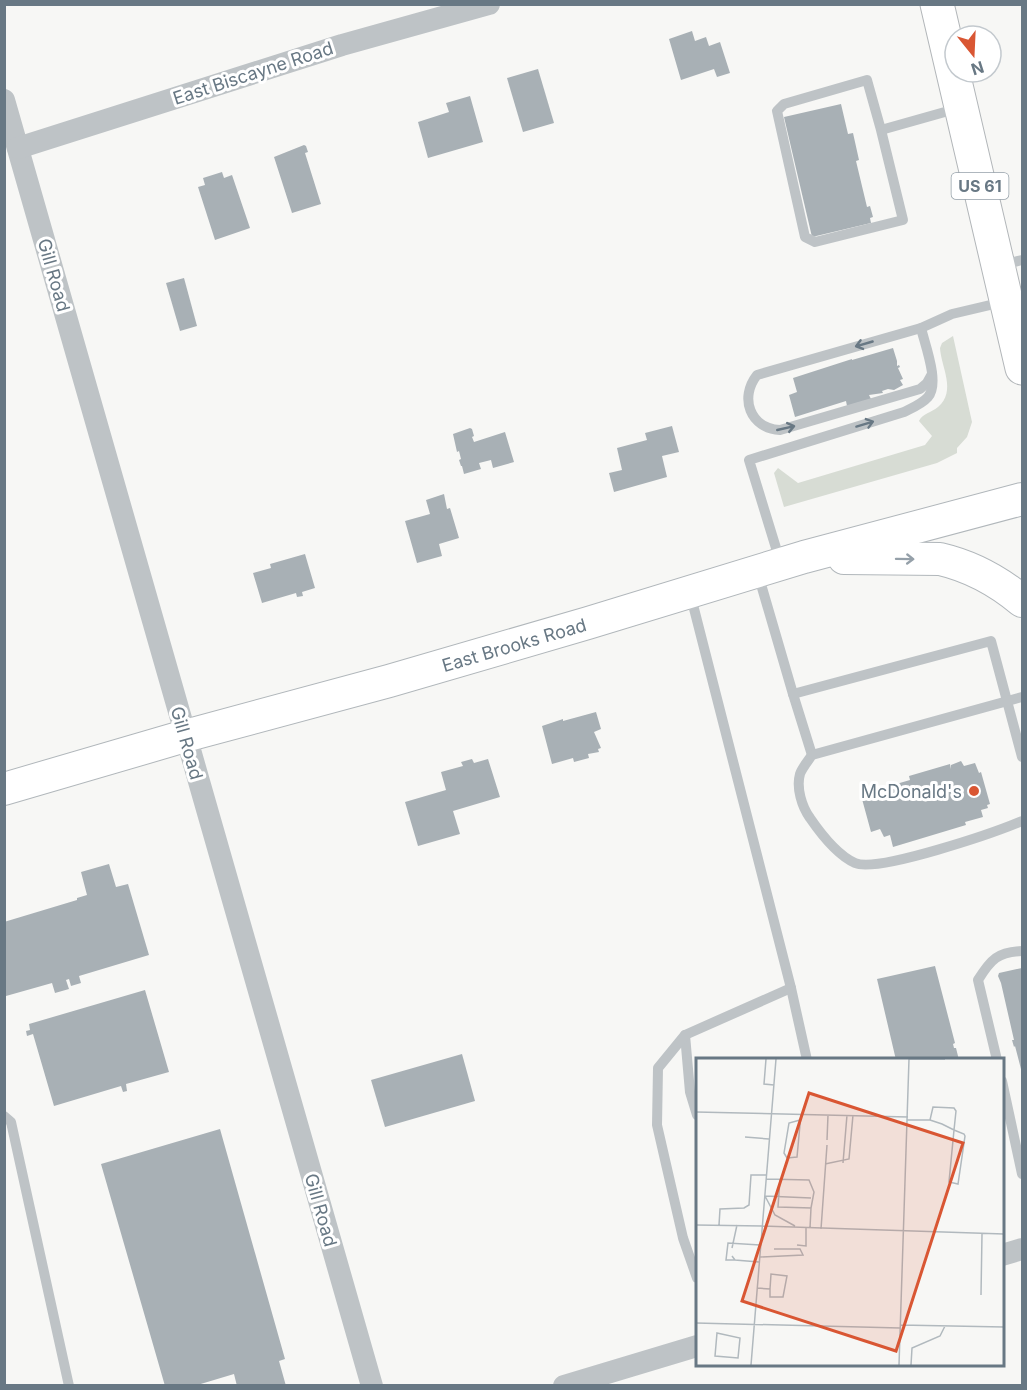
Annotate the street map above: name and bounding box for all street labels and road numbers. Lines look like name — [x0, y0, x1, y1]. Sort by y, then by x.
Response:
street label: East Biscayne Road — [170, 37, 336, 109]
road number: US 61 — [952, 173, 1008, 199]
street label: Gill Road — [34, 236, 74, 314]
street label: East Brooks Road — [439, 614, 588, 676]
street label: Gill Road — [167, 704, 207, 782]
street label: Gill Road — [301, 1171, 341, 1249]

